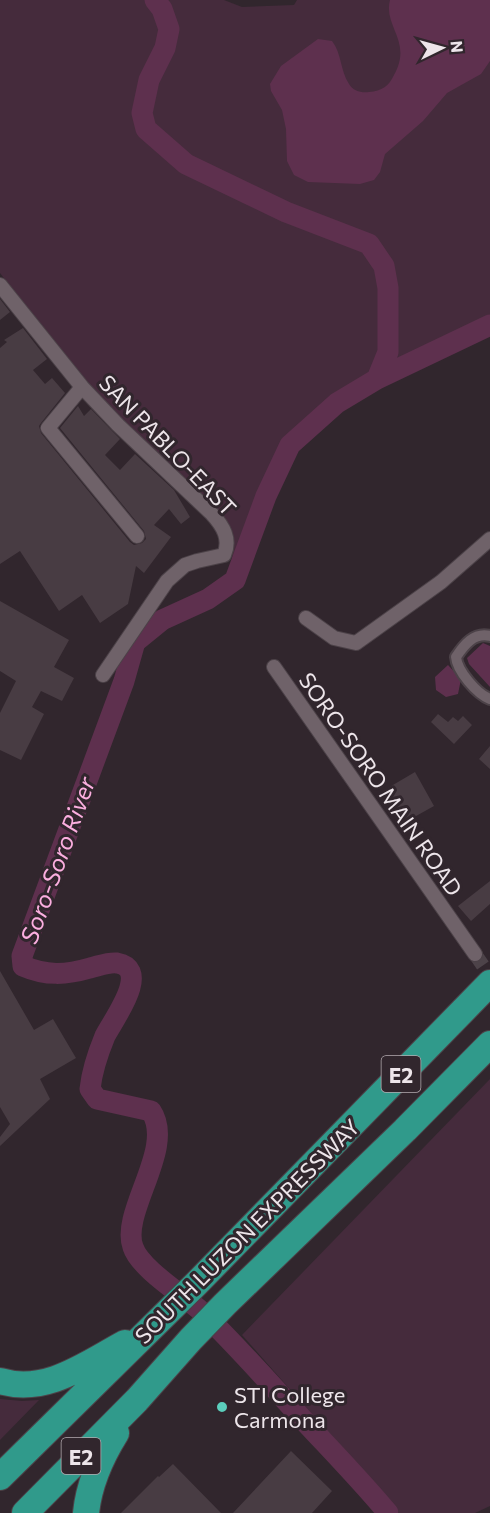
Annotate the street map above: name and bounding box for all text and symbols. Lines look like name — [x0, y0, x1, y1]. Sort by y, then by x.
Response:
north arrow — [412, 18, 472, 78]
text: N — [447, 40, 467, 53]
street label: SAN PABLO-EAST — [94, 369, 242, 521]
street label: SORO-SORO MAIN ROAD — [294, 667, 468, 901]
water label: Soro-Soro River — [13, 771, 101, 947]
road number: E2 — [382, 1056, 420, 1092]
street label: SOUTH LUZON EXPRESSWAY — [129, 1113, 365, 1349]
place label: STI College Carmona — [234, 1381, 345, 1433]
marker: STI College Carmona — [215, 1400, 229, 1414]
road number: E2 — [62, 1438, 100, 1474]

